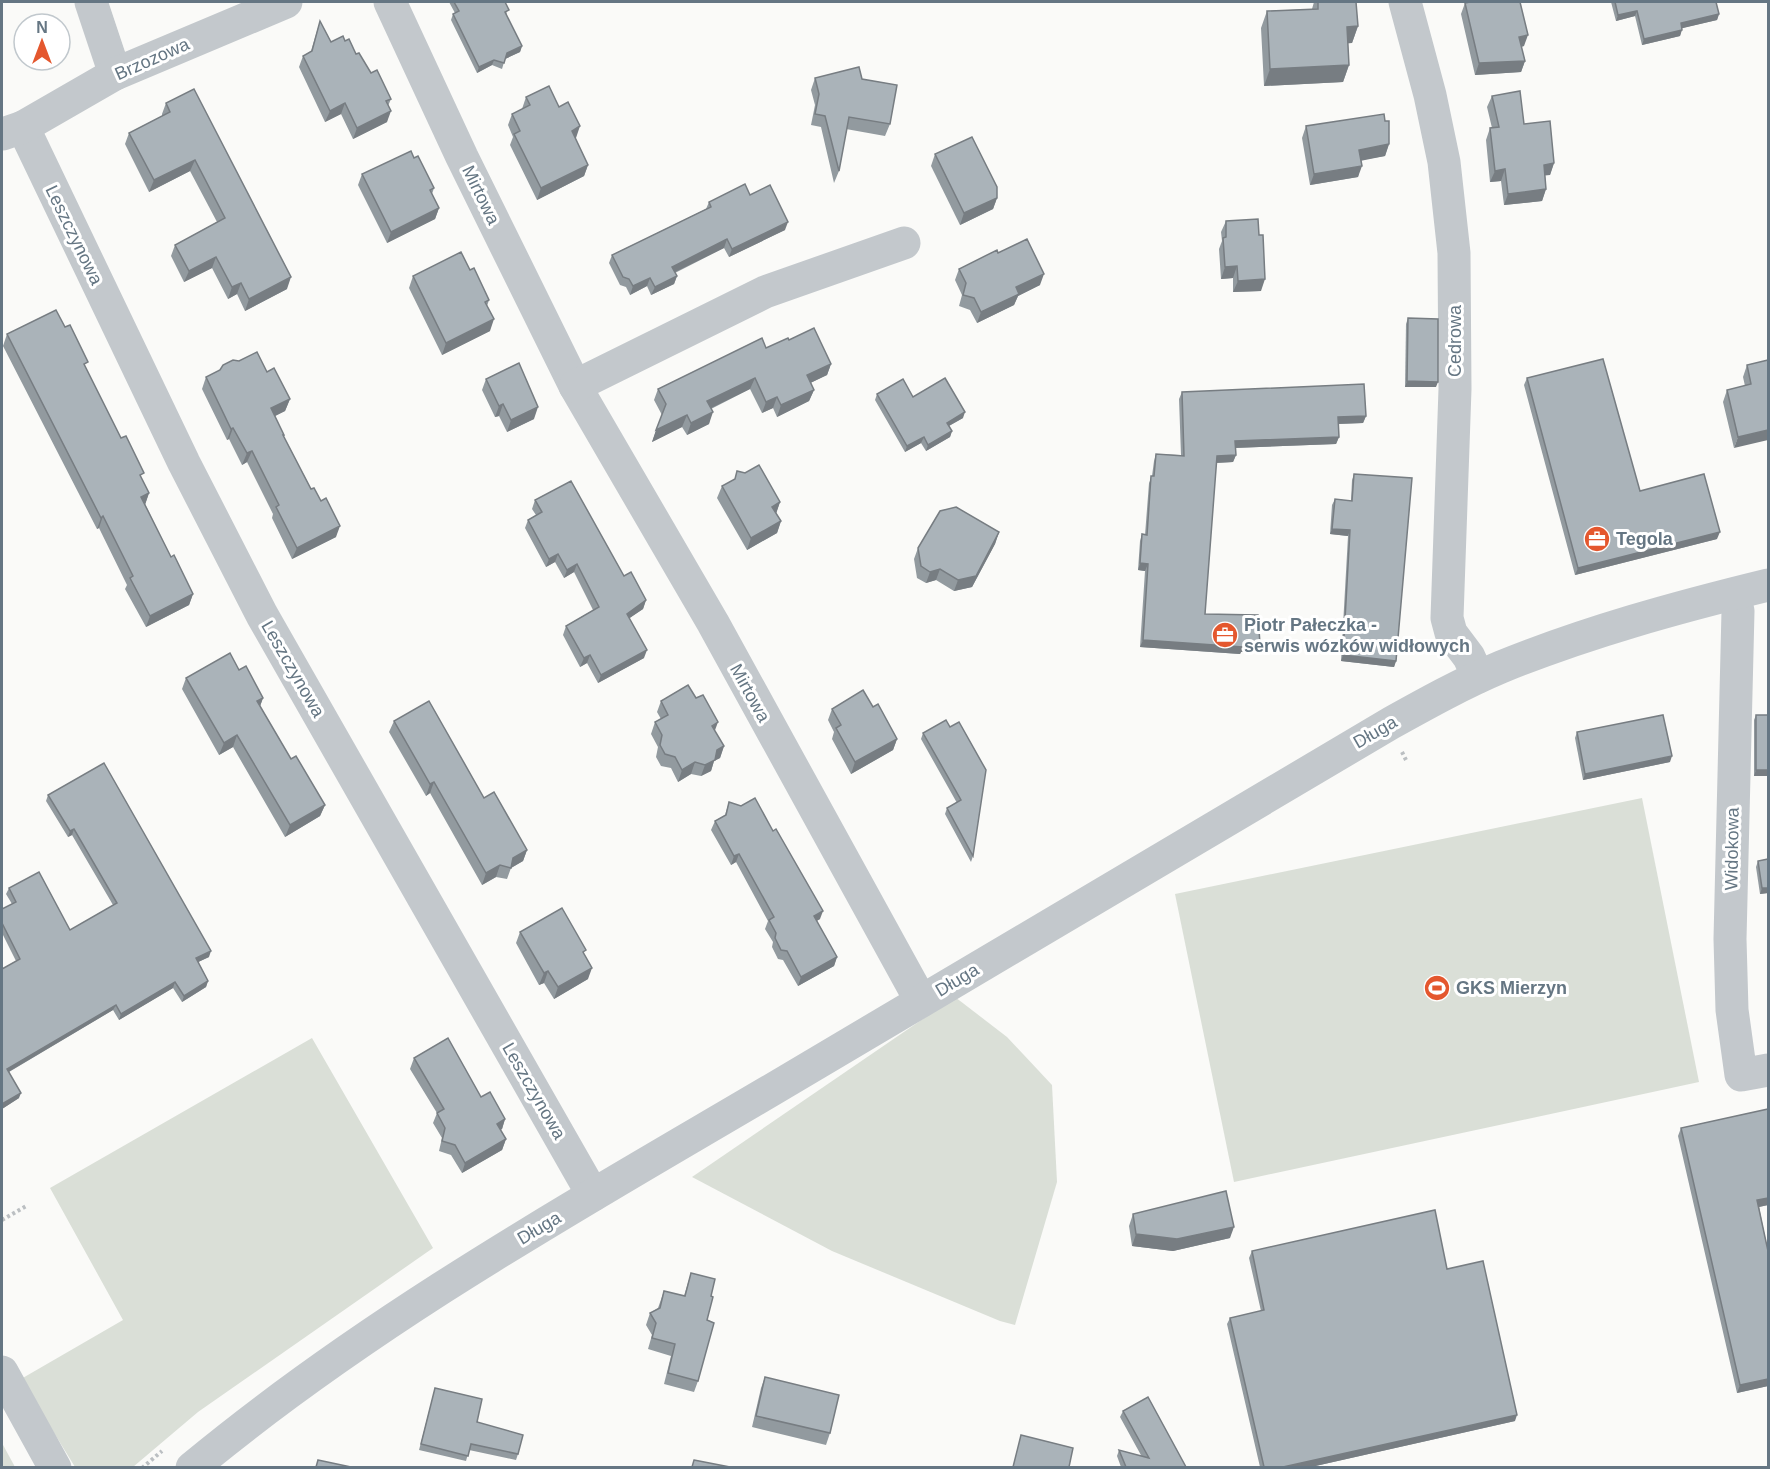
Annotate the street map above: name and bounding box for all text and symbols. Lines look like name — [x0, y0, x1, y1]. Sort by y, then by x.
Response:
north arrow — [12, 12, 72, 72]
text: N — [36, 19, 48, 36]
street label: Brzozowa — [112, 33, 193, 84]
street label: Mirtowa — [458, 162, 504, 229]
street label: Leszczynowa — [41, 182, 107, 289]
street label: Cedrowa — [1445, 304, 1465, 377]
office icon: Tegola — [1582, 524, 1612, 554]
place label: Tegola — [1616, 529, 1674, 549]
place label: Piotr Pałeczka - serwis wózków widłowych — [1244, 615, 1470, 656]
street label: Leszczynowa — [257, 617, 329, 722]
office icon: Piotr Pałeczka - serwis wózków widłowych — [1210, 620, 1240, 650]
street label: Mirtowa — [726, 661, 774, 726]
street label: Długa — [1350, 711, 1401, 752]
street label: Widokowa — [1721, 806, 1743, 891]
street label: Długa — [932, 959, 983, 1001]
sports icon: GKS Mierzyn — [1422, 973, 1452, 1003]
place label: GKS Mierzyn — [1456, 978, 1567, 998]
street label: Leszczynowa — [498, 1039, 570, 1144]
street label: Długa — [514, 1207, 565, 1249]

